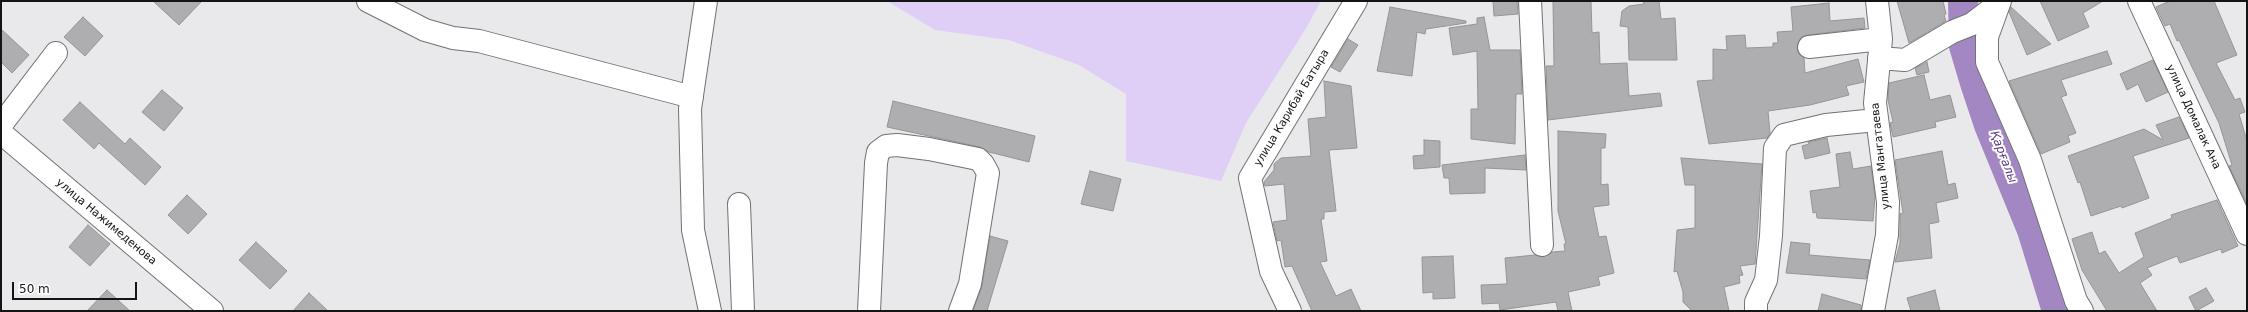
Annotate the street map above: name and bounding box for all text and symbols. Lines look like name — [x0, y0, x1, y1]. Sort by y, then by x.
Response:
street label: улица Карибай Батыра — [1252, 47, 1332, 169]
street label: улица Домалак Ана — [2163, 62, 2223, 172]
street label: улица Мангатаева — [1869, 102, 1893, 210]
water label: Қарғалы — [1986, 129, 2020, 185]
street label: улица Нажимеденова — [53, 176, 159, 268]
scale bar — [14, 274, 139, 300]
text: 50 m — [19, 282, 50, 296]

